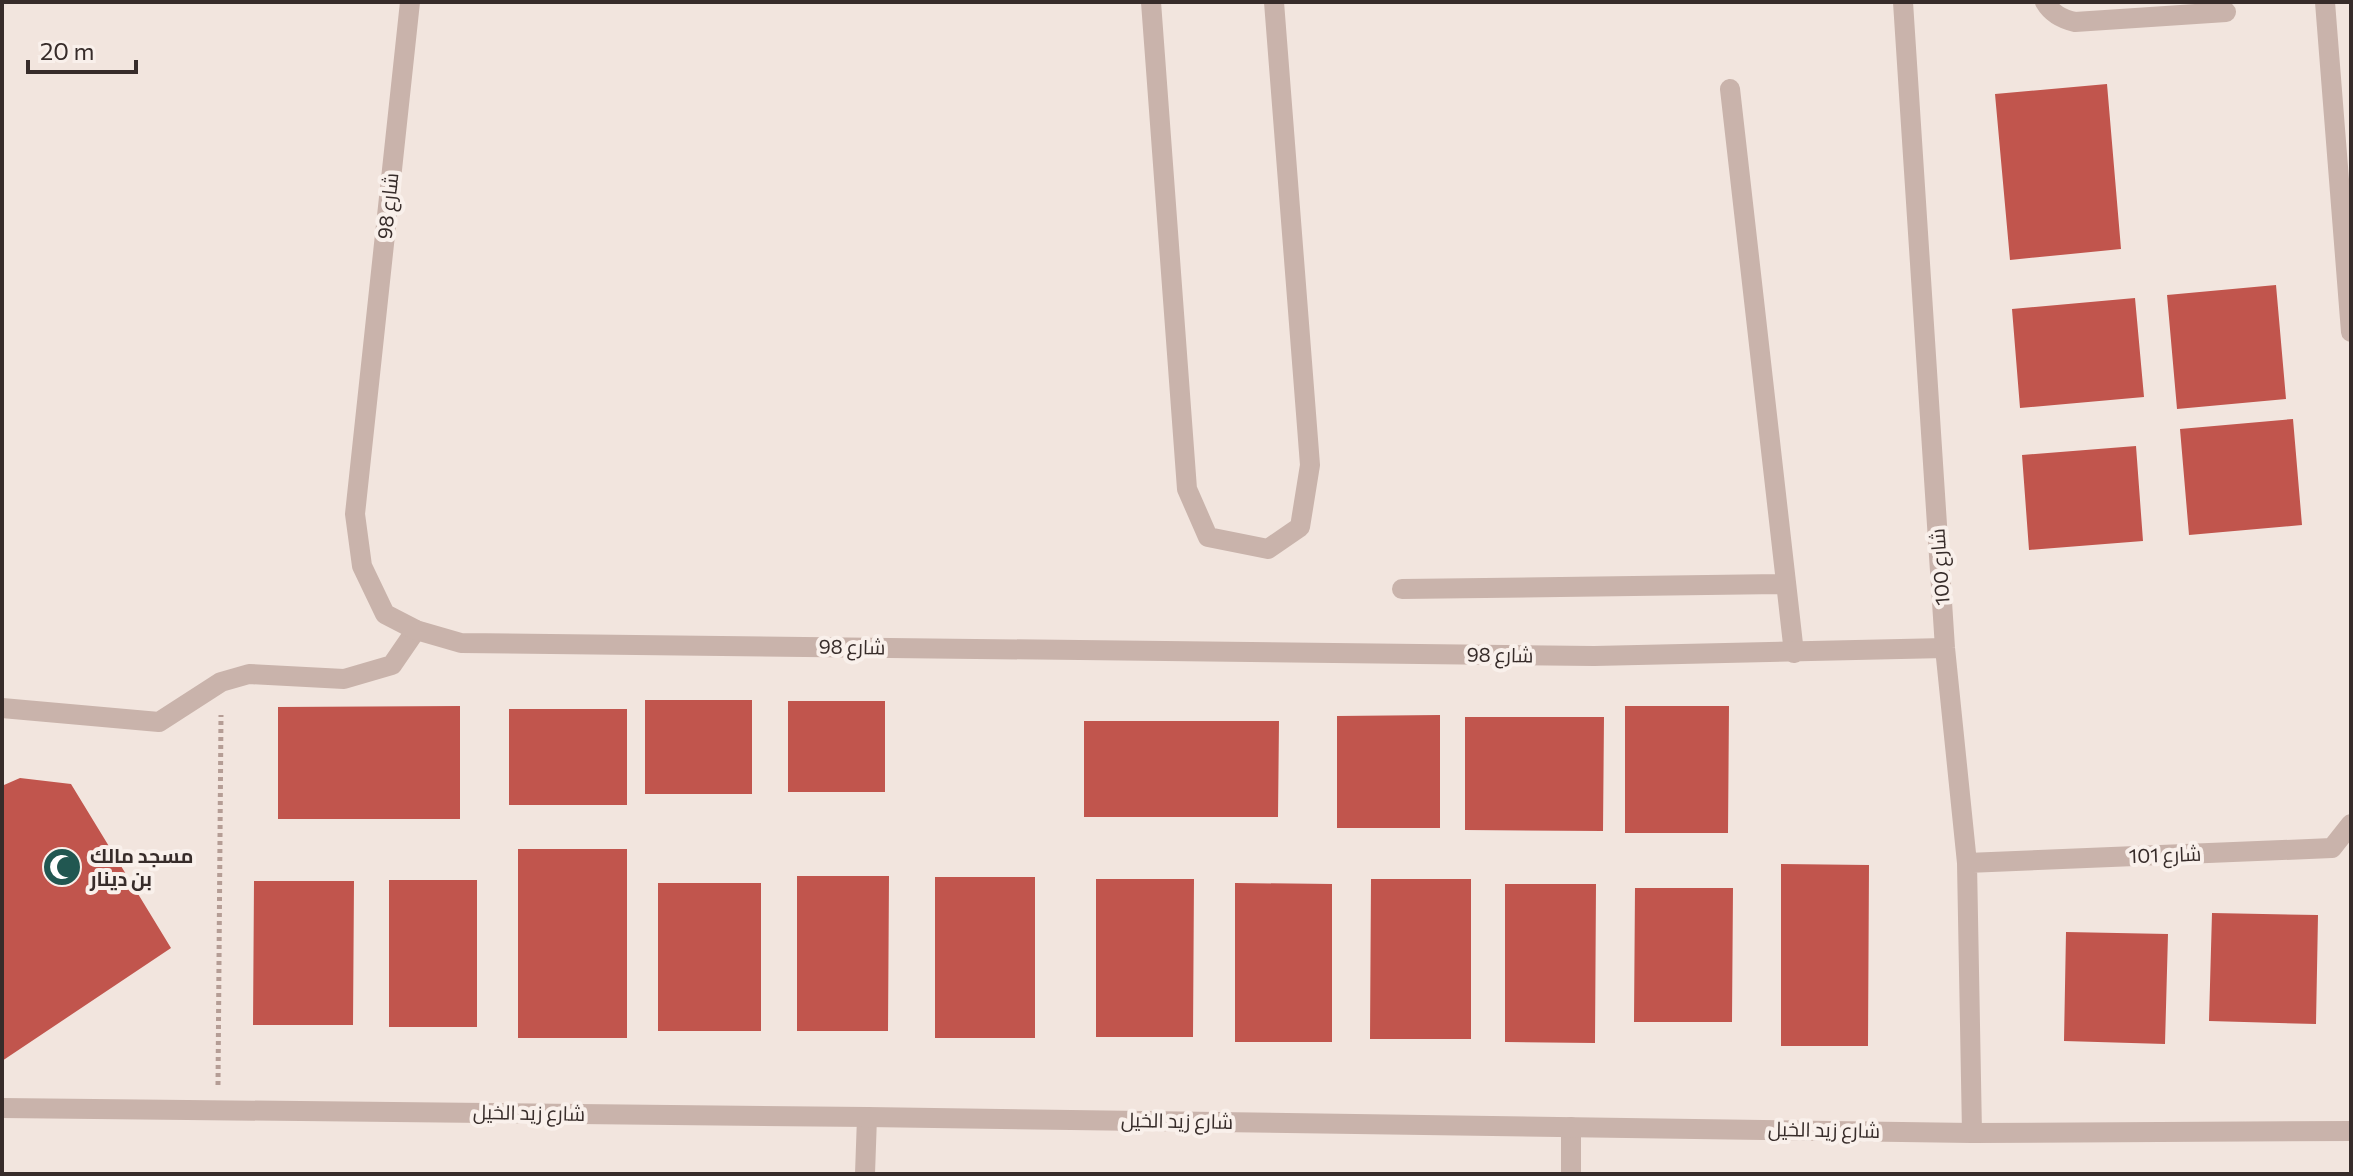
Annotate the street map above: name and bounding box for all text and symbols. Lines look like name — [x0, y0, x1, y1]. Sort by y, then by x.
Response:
scale bar — [28, 24, 136, 74]
text: 20 m — [40, 36, 94, 65]
street label: شارع 98 — [372, 171, 405, 241]
street label: شارع 100 — [1924, 528, 1957, 606]
street label: شارع 98 — [818, 633, 886, 662]
street label: شارع 98 — [1466, 641, 1534, 670]
street label: شارع 101 — [2128, 841, 2202, 870]
place label: مسجد مالك بن دينار — [89, 843, 193, 891]
mosque icon: مسجد مالك بن دينار — [41, 846, 83, 888]
street label: شارع زيد الخيل — [473, 1099, 585, 1128]
street label: شارع زيد الخيل — [1121, 1107, 1233, 1136]
street label: شارع زيد الخيل — [1768, 1116, 1880, 1145]

